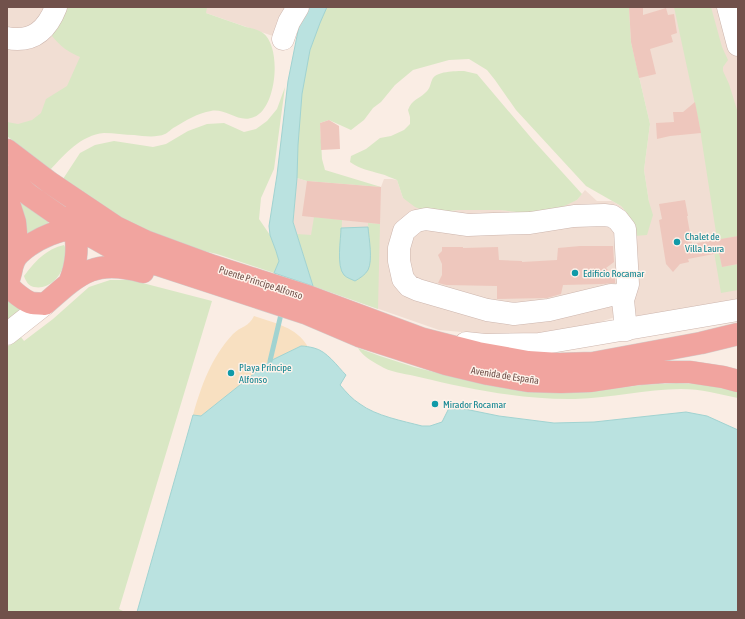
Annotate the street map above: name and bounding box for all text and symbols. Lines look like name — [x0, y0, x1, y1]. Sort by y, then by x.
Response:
place label: Chalet de Villa Laura — [685, 231, 725, 254]
marker: Chalet de Villa Laura — [672, 237, 682, 247]
street label: Puente Príncipe Alfonso — [218, 264, 304, 301]
marker: Edificio Rocamar — [570, 268, 580, 278]
place label: Edificio Rocamar — [583, 268, 645, 279]
place label: Playa Príncipe Alfonso — [239, 362, 292, 385]
street label: Avenida de España — [470, 365, 540, 386]
marker: Playa Príncipe Alfonso — [226, 368, 236, 378]
marker: Mirador Rocamar — [430, 399, 440, 409]
place label: Mirador Rocamar — [443, 399, 507, 410]

